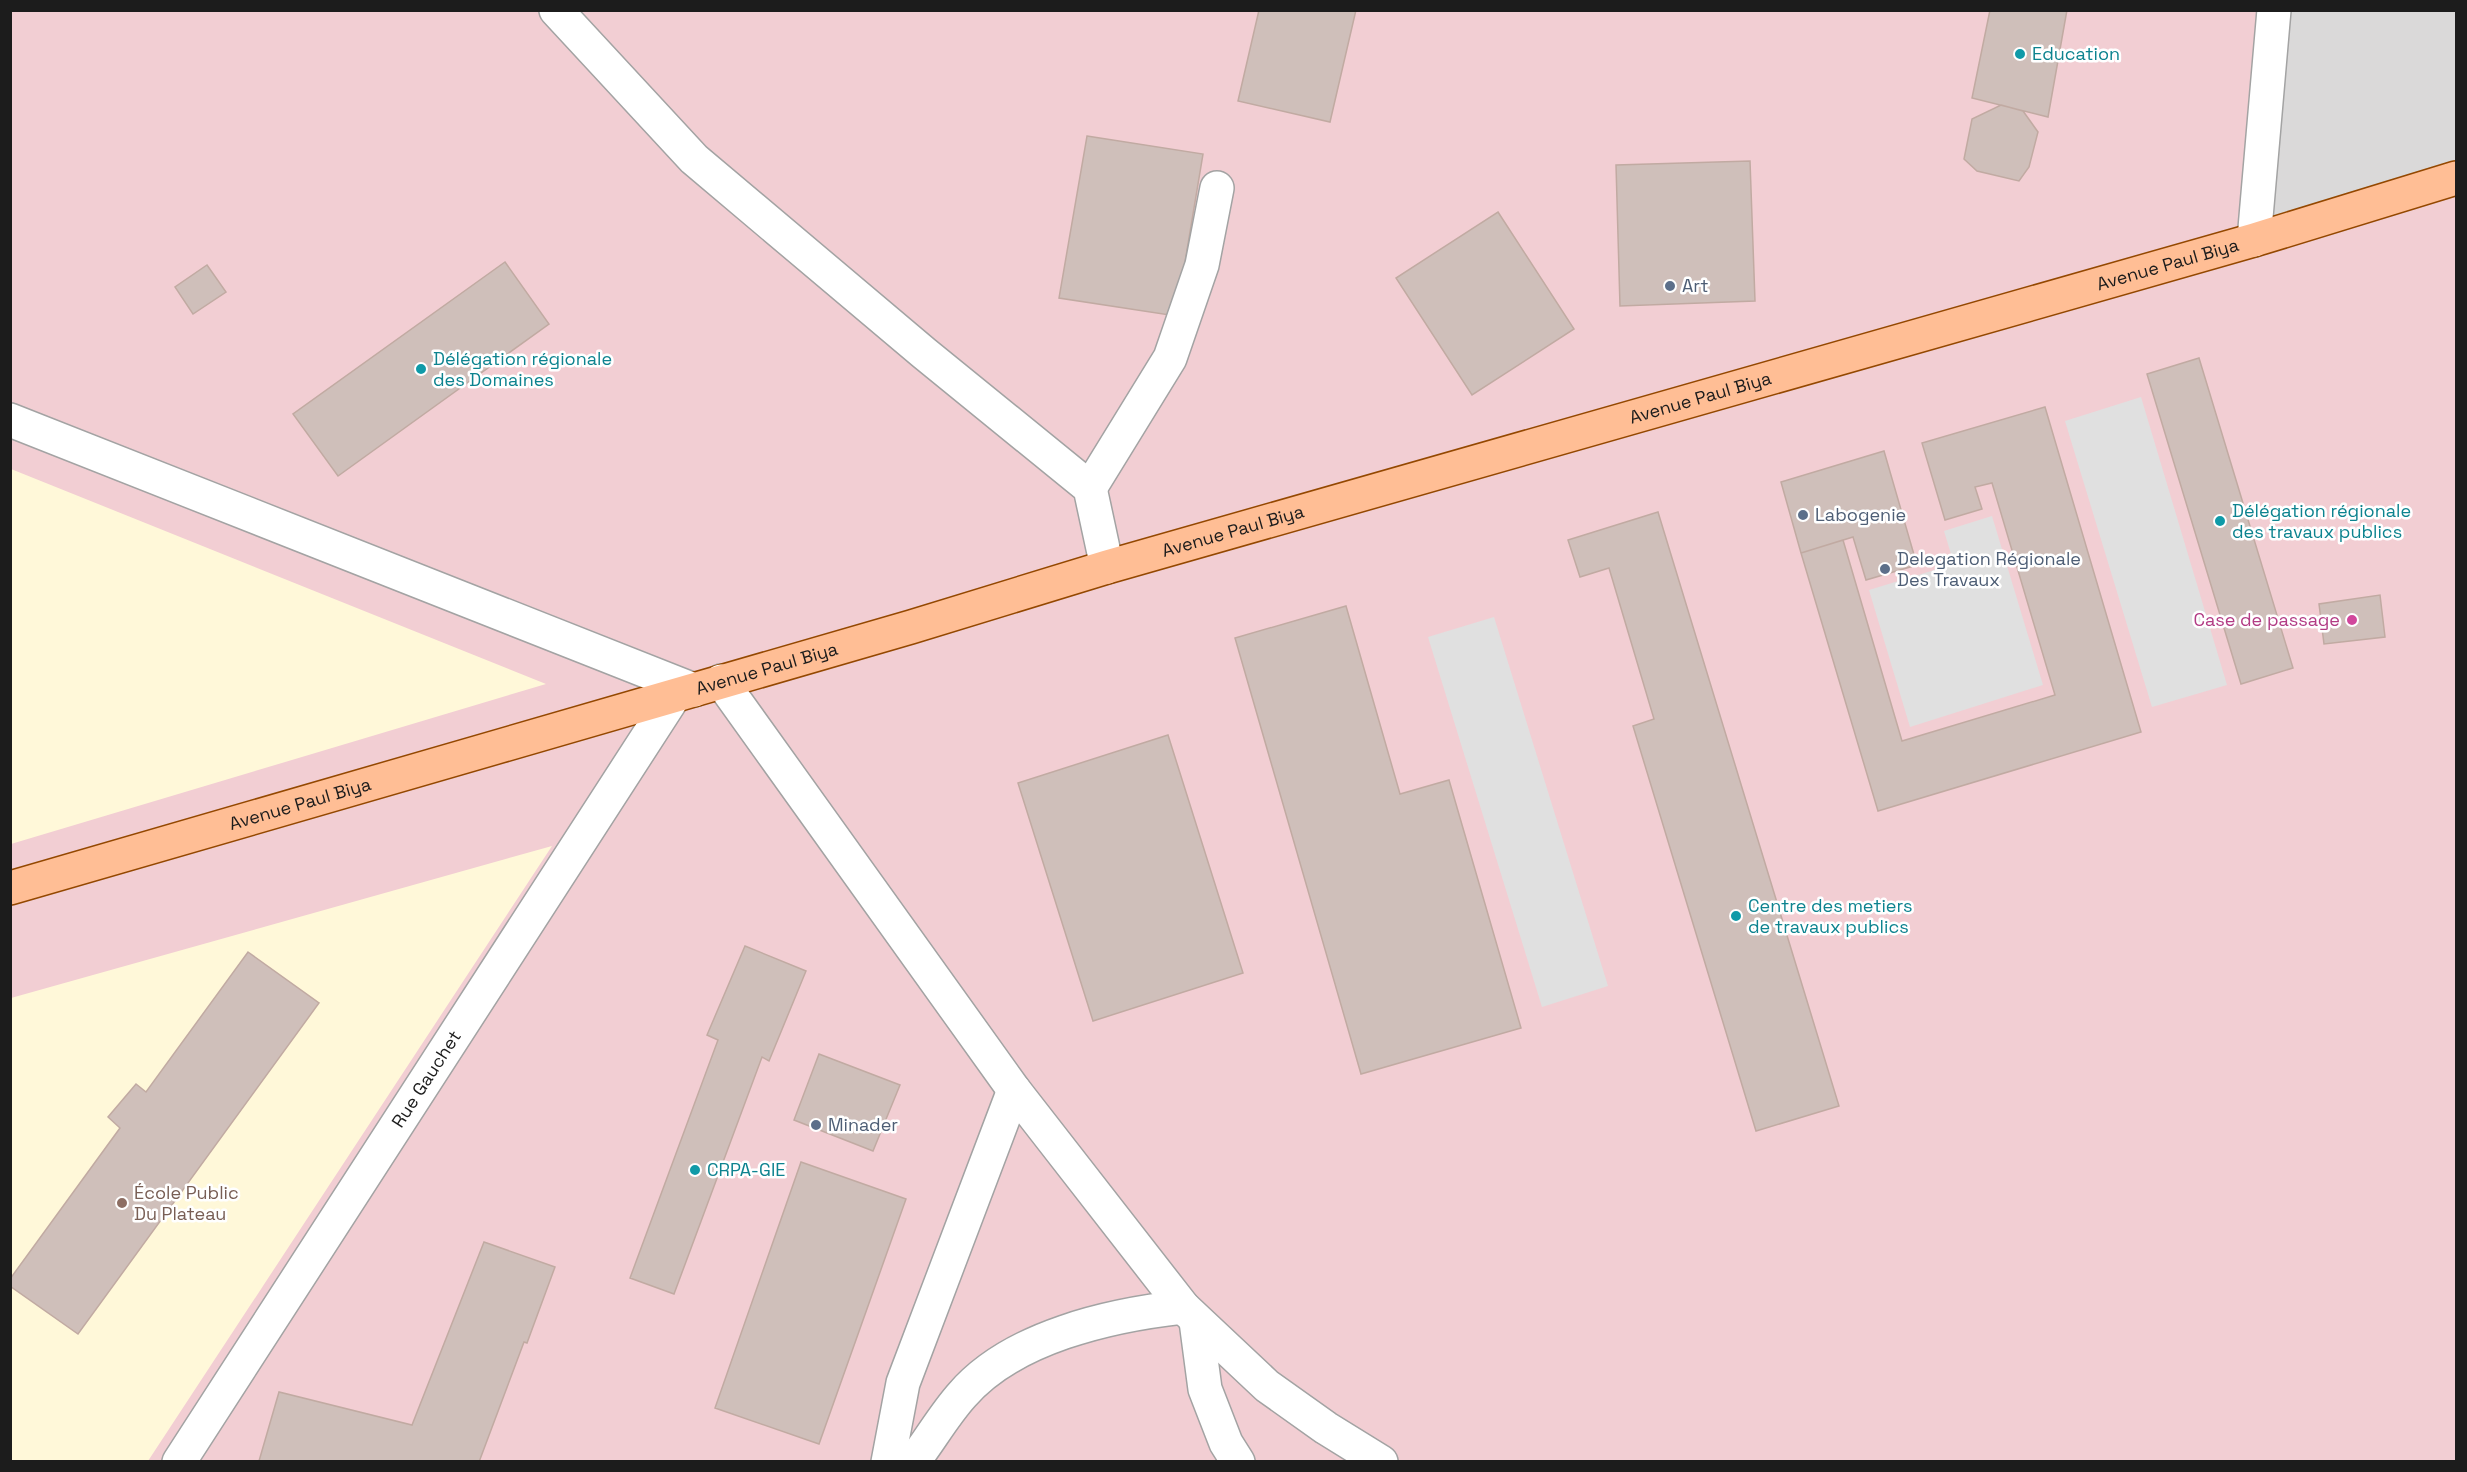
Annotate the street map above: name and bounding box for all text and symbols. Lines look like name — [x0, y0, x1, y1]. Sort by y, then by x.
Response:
place label: Education — [2032, 42, 2120, 65]
marker: Education — [2013, 47, 2027, 61]
street label: Avenue Paul Biya — [2094, 233, 2241, 295]
place label: Art — [1682, 274, 1708, 297]
marker: Art — [1663, 279, 1677, 293]
place label: Délégation régionale des Domaines — [433, 347, 612, 391]
marker: Délégation régionale des Domaines — [414, 362, 428, 376]
street label: Avenue Paul Biya — [1626, 366, 1774, 429]
street label: Avenue Paul Biya — [1159, 499, 1307, 562]
place label: Délégation régionale des travaux publics — [2232, 499, 2411, 543]
place label: Labogenie — [1815, 503, 1906, 526]
marker: Labogenie — [1796, 508, 1810, 522]
marker: Délégation régionale des travaux publics — [2213, 514, 2227, 528]
place label: Delegation Régionale Des Travaux — [1897, 547, 2081, 591]
marker: Delegation Régionale Des Travaux — [1878, 562, 1892, 576]
place label: Case de passage — [2193, 608, 2340, 631]
marker: Case de passage — [2345, 613, 2359, 627]
street label: Avenue Paul Biya — [693, 637, 840, 700]
street label: Avenue Paul Biya — [226, 772, 374, 835]
place label: Centre des metiers de travaux publics — [1748, 894, 1913, 938]
marker: Centre des metiers de travaux publics — [1729, 909, 1743, 923]
street label: Rue Gauchet — [386, 1026, 466, 1132]
place label: Minader — [828, 1113, 898, 1136]
marker: Minader — [809, 1118, 823, 1132]
place label: CRPA-GIE — [707, 1158, 785, 1181]
marker: CRPA-GIE — [688, 1163, 702, 1177]
place label: École Public Du Plateau — [134, 1181, 239, 1225]
marker: École Public Du Plateau — [115, 1196, 129, 1210]

